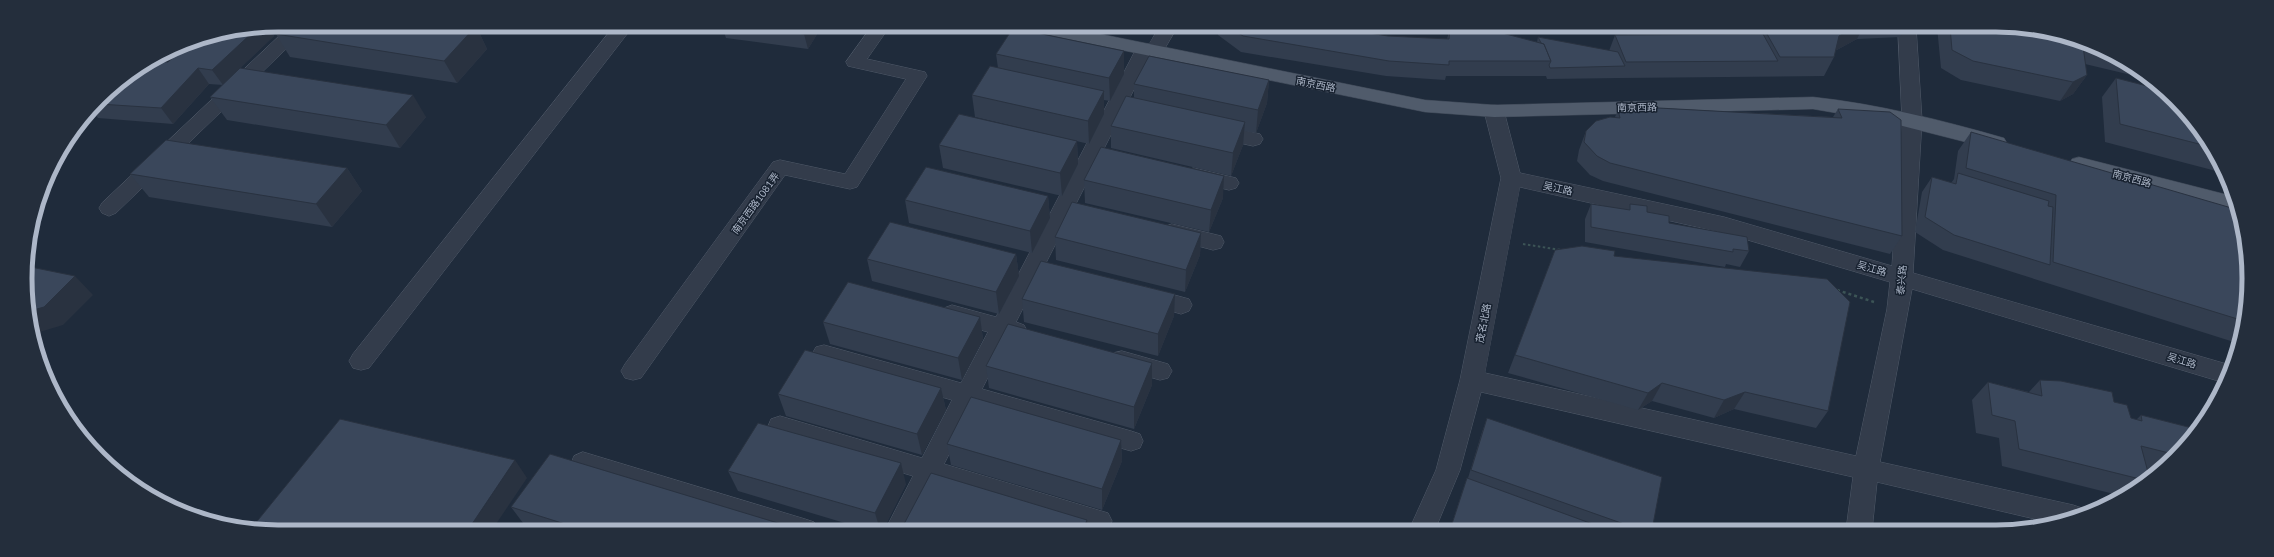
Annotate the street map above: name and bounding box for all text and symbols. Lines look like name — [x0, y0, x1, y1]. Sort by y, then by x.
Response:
street label: 南京西路 — [1295, 74, 1337, 94]
street label: 南京西路 — [1617, 101, 1657, 113]
street label: 南京西路 — [2111, 167, 2153, 189]
street label: 南京西路1081弄 — [729, 170, 781, 236]
street label: 吴江路 — [1542, 179, 1574, 197]
street label: 吴江路 — [1856, 258, 1888, 278]
street label: 泰兴路 — [1894, 265, 1908, 295]
street label: 茂名北路 — [1473, 302, 1493, 344]
street label: 吴江路 — [2166, 350, 2198, 370]

